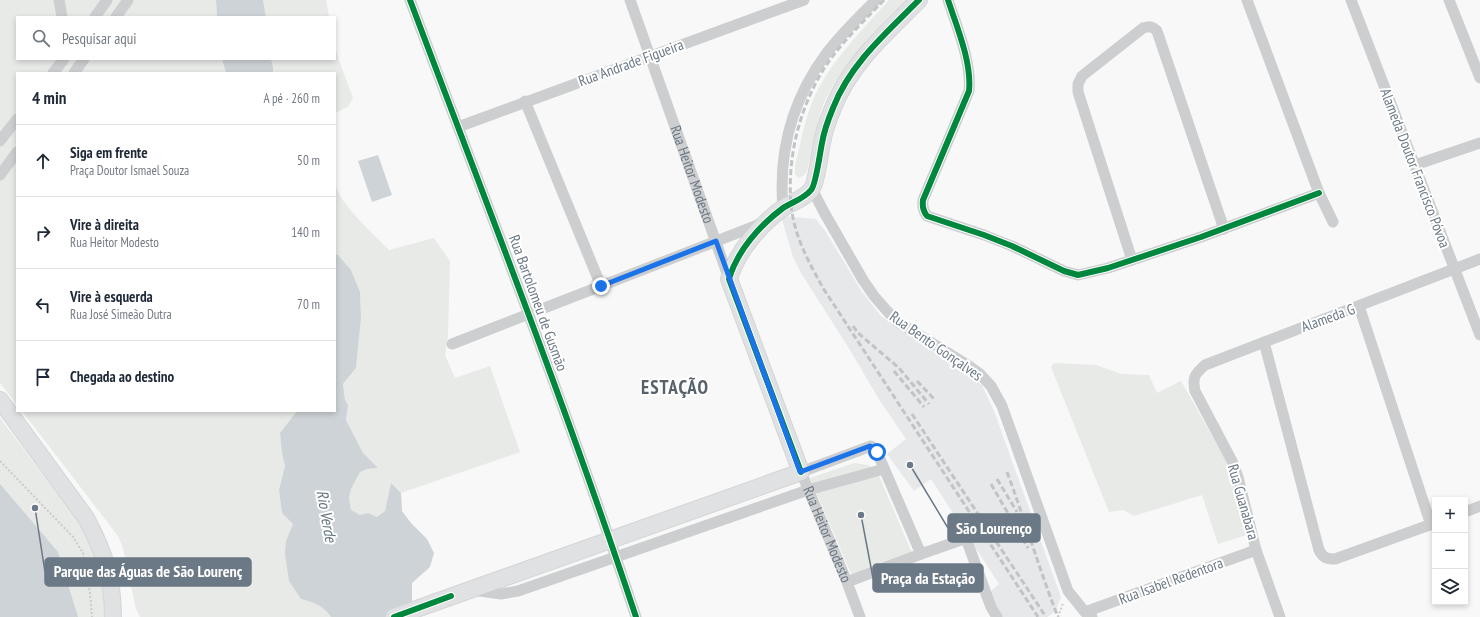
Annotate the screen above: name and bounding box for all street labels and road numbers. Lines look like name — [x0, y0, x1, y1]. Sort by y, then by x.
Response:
street label: Rua Andrade Figueira — [576, 35, 686, 90]
street label: Alameda Doutor Francisco Póvoa — [1376, 85, 1455, 250]
street label: Rua Heitor Modesto — [666, 123, 718, 226]
street label: Rua Bartolomeu de Gusmão — [505, 232, 572, 374]
street label: Alameda G — [1298, 299, 1357, 336]
street label: Rua Bento Gonçalves — [886, 307, 986, 385]
street label: Rua Guanabara — [1224, 462, 1263, 542]
street label: Rua Heitor Modesto — [799, 483, 856, 585]
street label: Rua Isabel Redentora — [1116, 553, 1226, 608]

